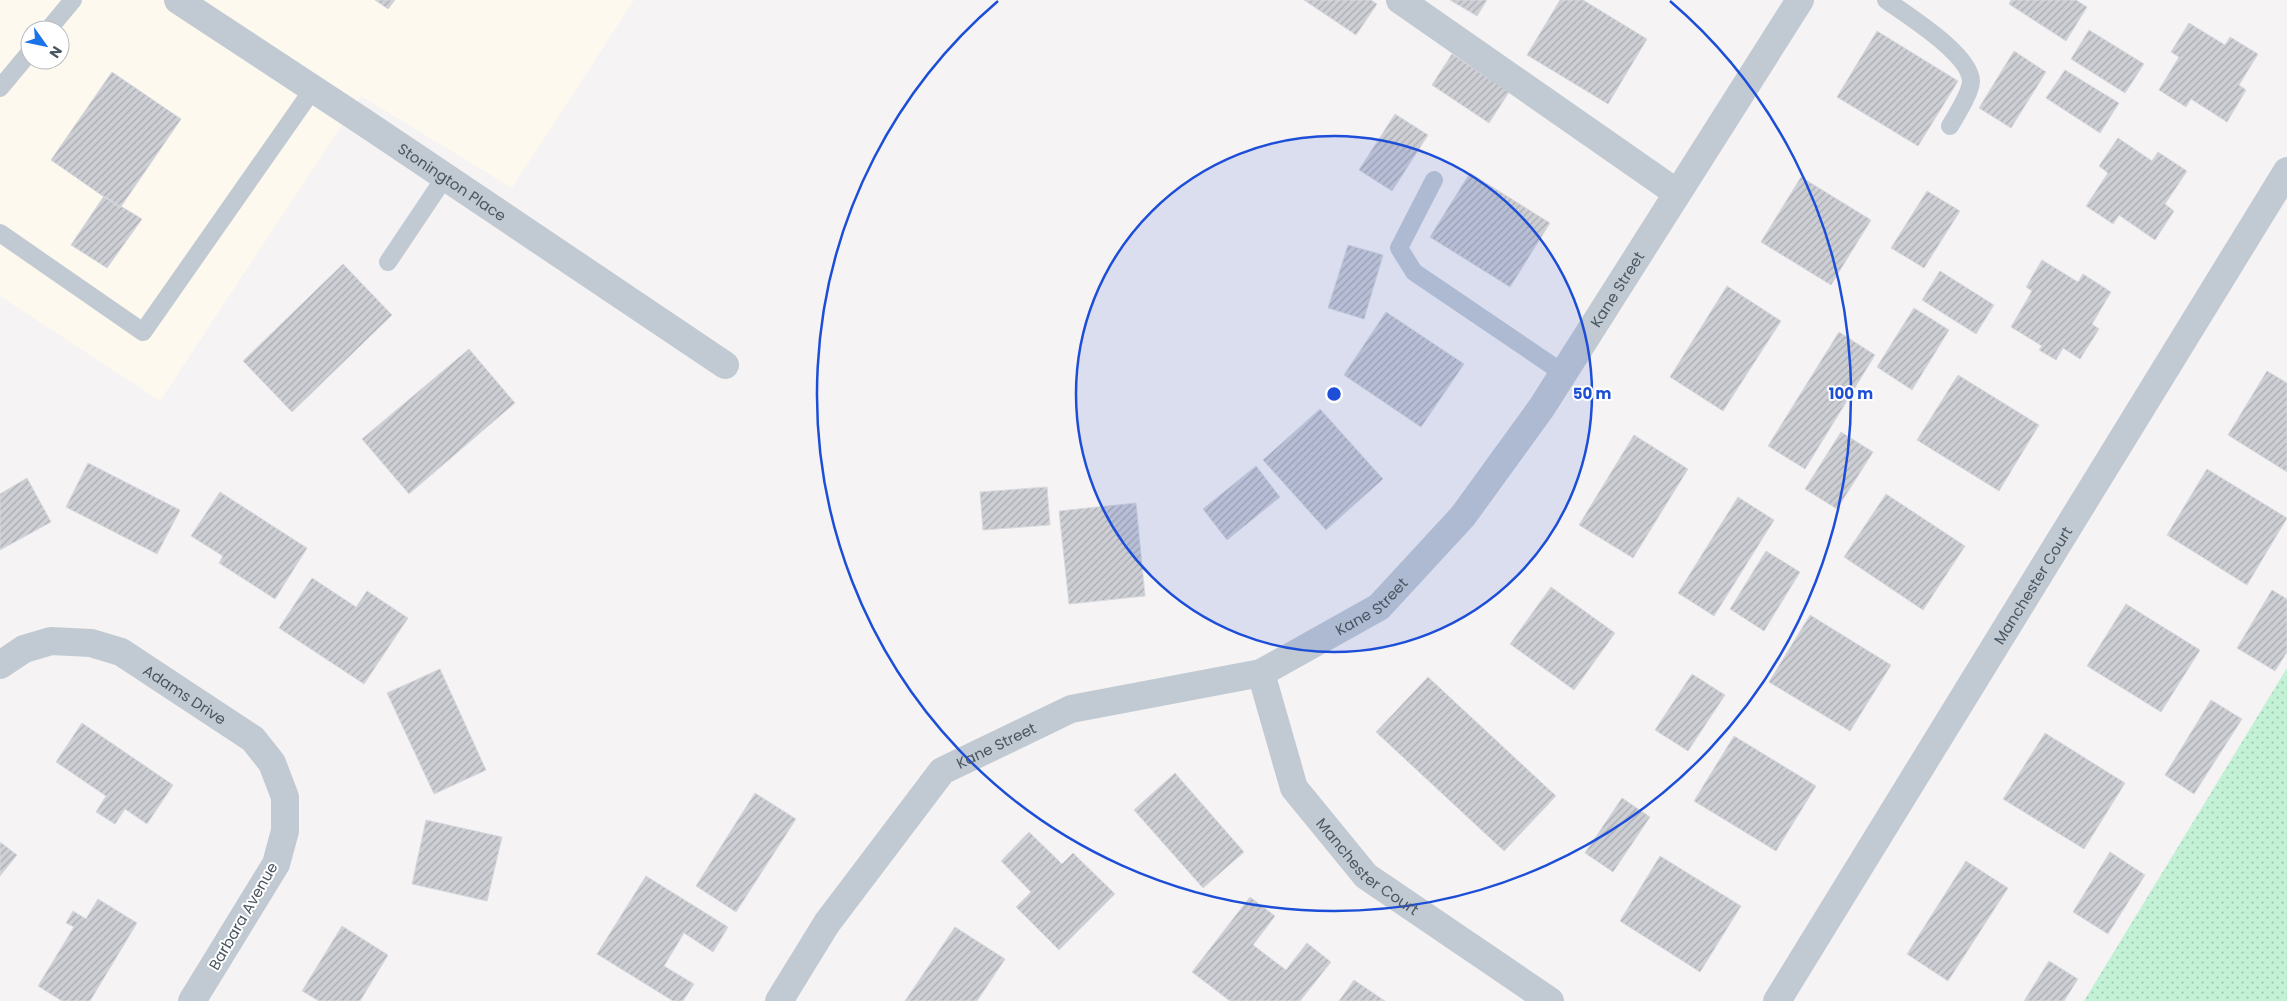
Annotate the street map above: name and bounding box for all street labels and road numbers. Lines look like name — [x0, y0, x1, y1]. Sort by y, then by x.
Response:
street label: Stonington Place — [394, 138, 511, 226]
street label: Kane Street — [1585, 247, 1649, 331]
street label: Manchester Court — [1988, 522, 2077, 648]
street label: Kane Street — [1331, 573, 1412, 640]
street label: Adams Drive — [139, 659, 231, 729]
street label: Kane Street — [953, 717, 1039, 773]
street label: Manchester Court — [1312, 813, 1423, 920]
street label: Barbara Avenue — [204, 858, 282, 974]

